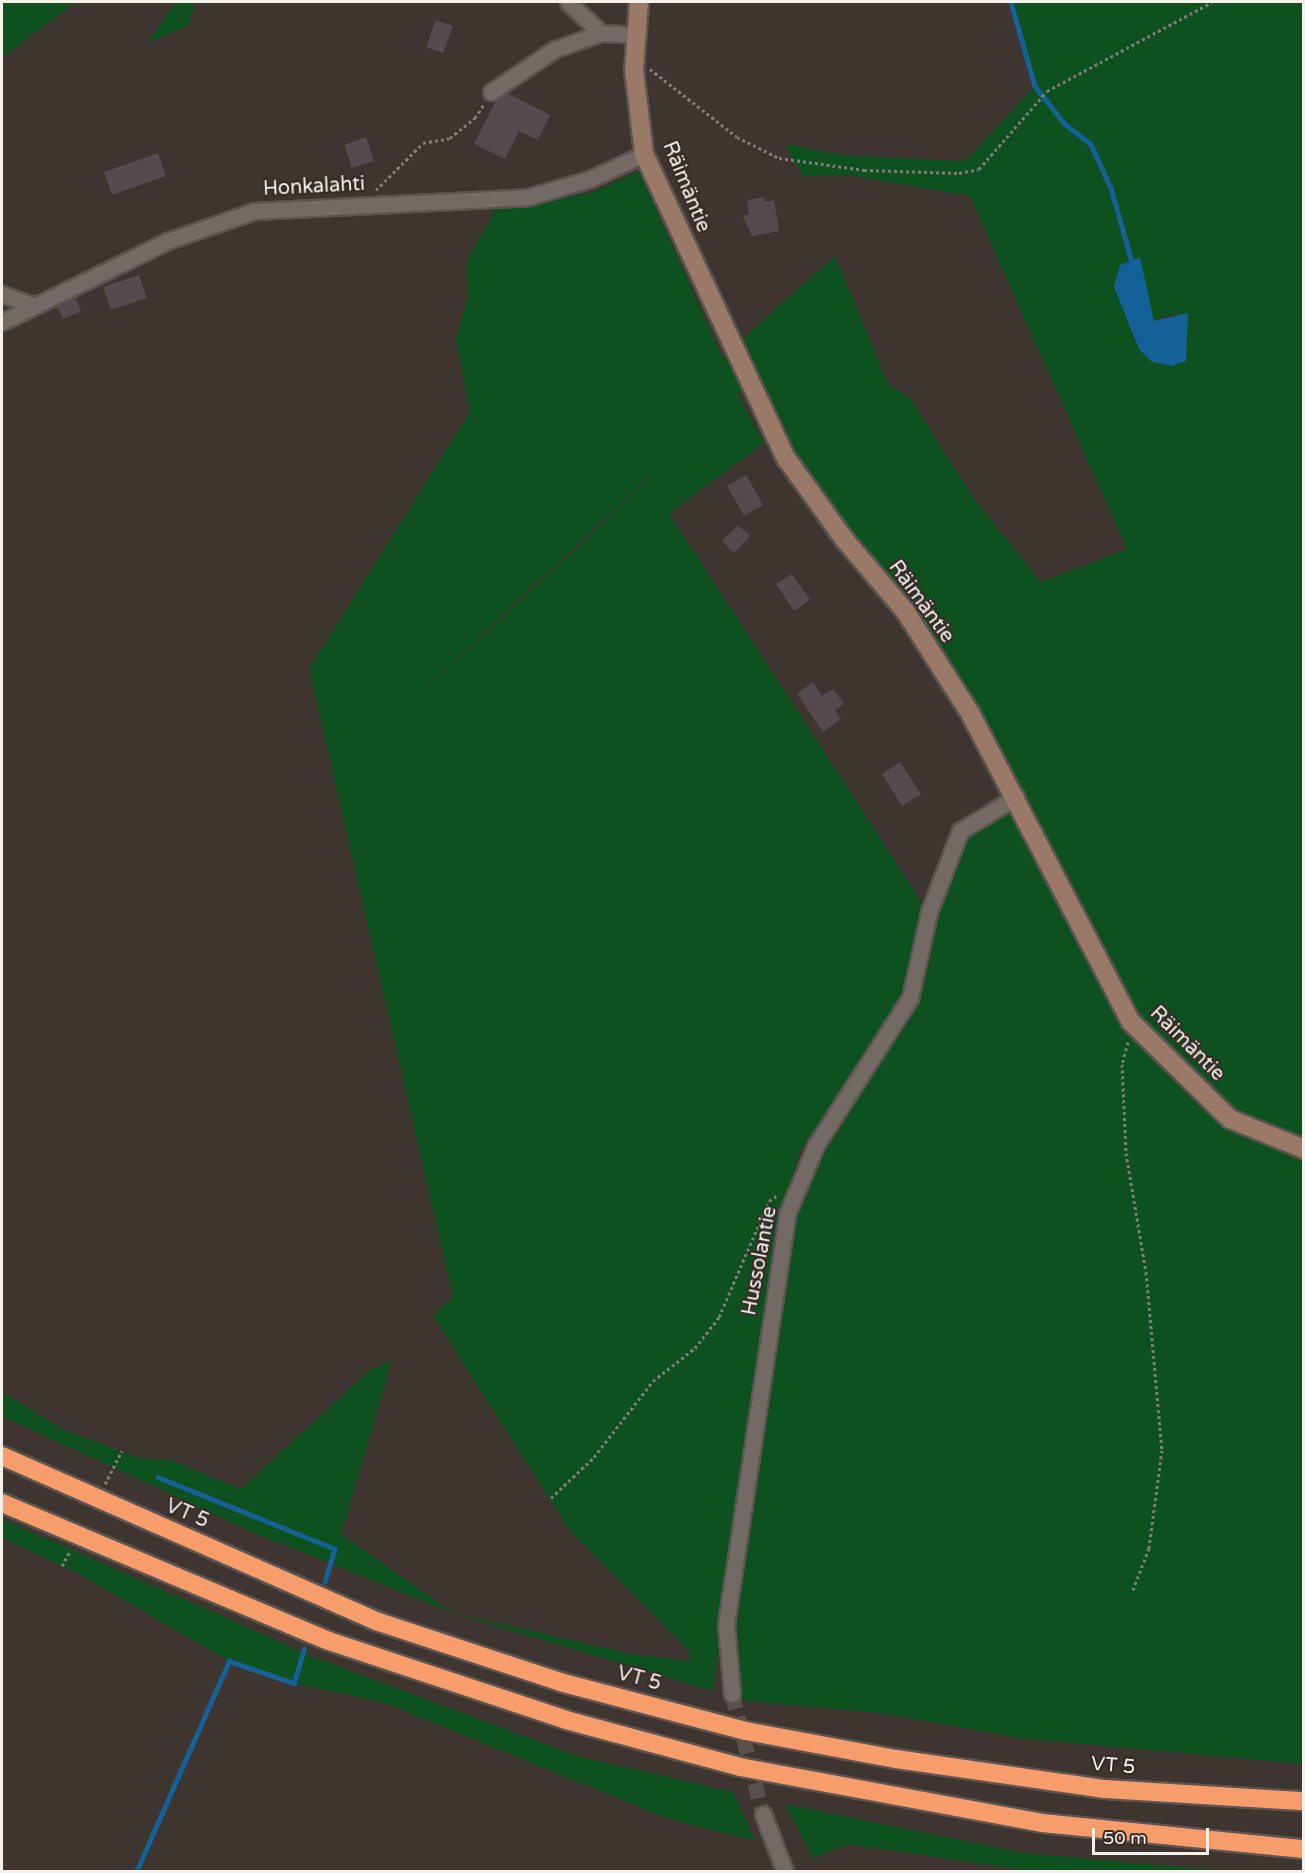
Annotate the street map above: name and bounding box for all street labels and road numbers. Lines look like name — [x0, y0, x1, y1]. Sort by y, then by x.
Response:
street label: Räimäntie — [657, 138, 715, 236]
street label: Honkalahti — [263, 172, 365, 202]
street label: Räimäntie — [883, 556, 959, 648]
street label: Räimäntie — [1145, 1002, 1229, 1086]
street label: Hussolantie — [738, 1204, 782, 1318]
street label: VT 5 — [162, 1494, 212, 1534]
street label: VT 5 — [614, 1662, 664, 1696]
street label: VT 5 — [1090, 1752, 1136, 1780]

